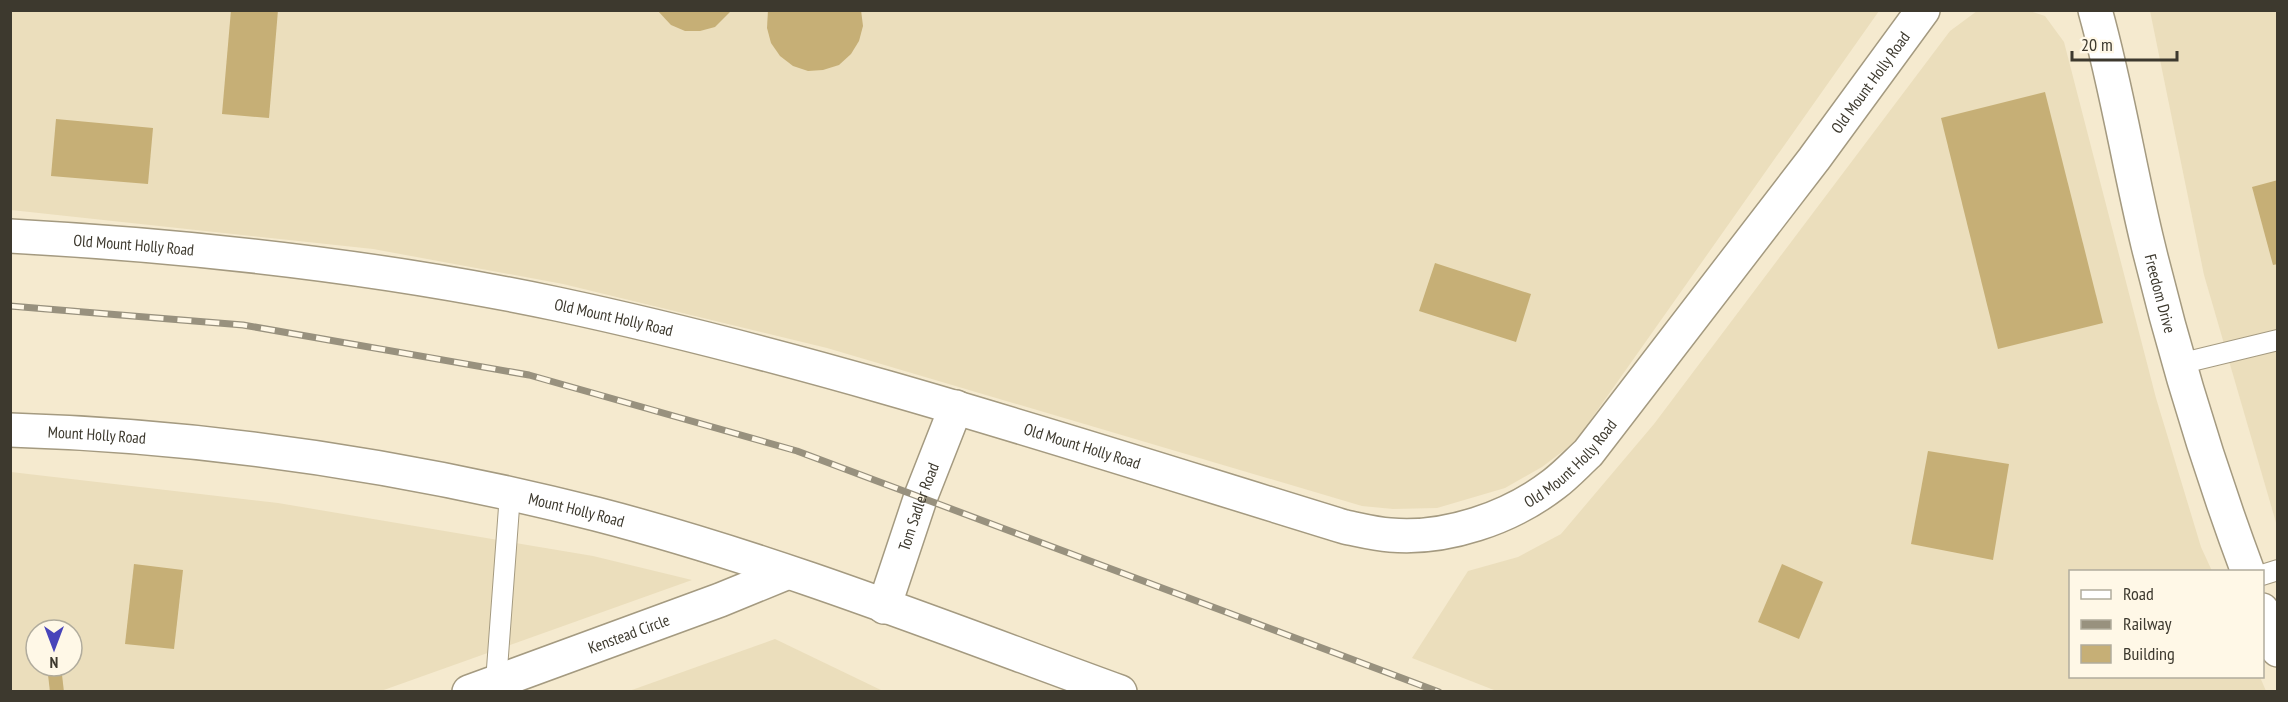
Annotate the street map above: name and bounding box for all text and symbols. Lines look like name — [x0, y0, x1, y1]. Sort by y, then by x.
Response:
scale bar — [2072, 24, 2177, 62]
street label: Old Mount Holly Road — [1826, 27, 1914, 137]
text: 20 m — [2081, 33, 2113, 56]
street label: Old Mount Holly Road — [73, 230, 195, 260]
street label: Freedom Drive — [2141, 252, 2180, 335]
street label: Old Mount Holly Road — [553, 294, 675, 340]
street label: Old Mount Holly Road — [1520, 415, 1621, 512]
street label: Old Mount Holly Road — [1021, 419, 1143, 473]
street label: Mount Holly Road — [47, 421, 147, 448]
street label: Tom Sadler Road — [893, 460, 943, 553]
street label: Mount Holly Road — [526, 488, 627, 531]
legend — [2069, 570, 2264, 678]
text: Road — [2123, 582, 2154, 605]
street label: Kenstead Circle — [585, 609, 672, 658]
text: Railway — [2123, 612, 2172, 635]
north arrow — [24, 618, 84, 678]
text: Building — [2123, 642, 2175, 665]
text: N — [50, 653, 58, 673]

